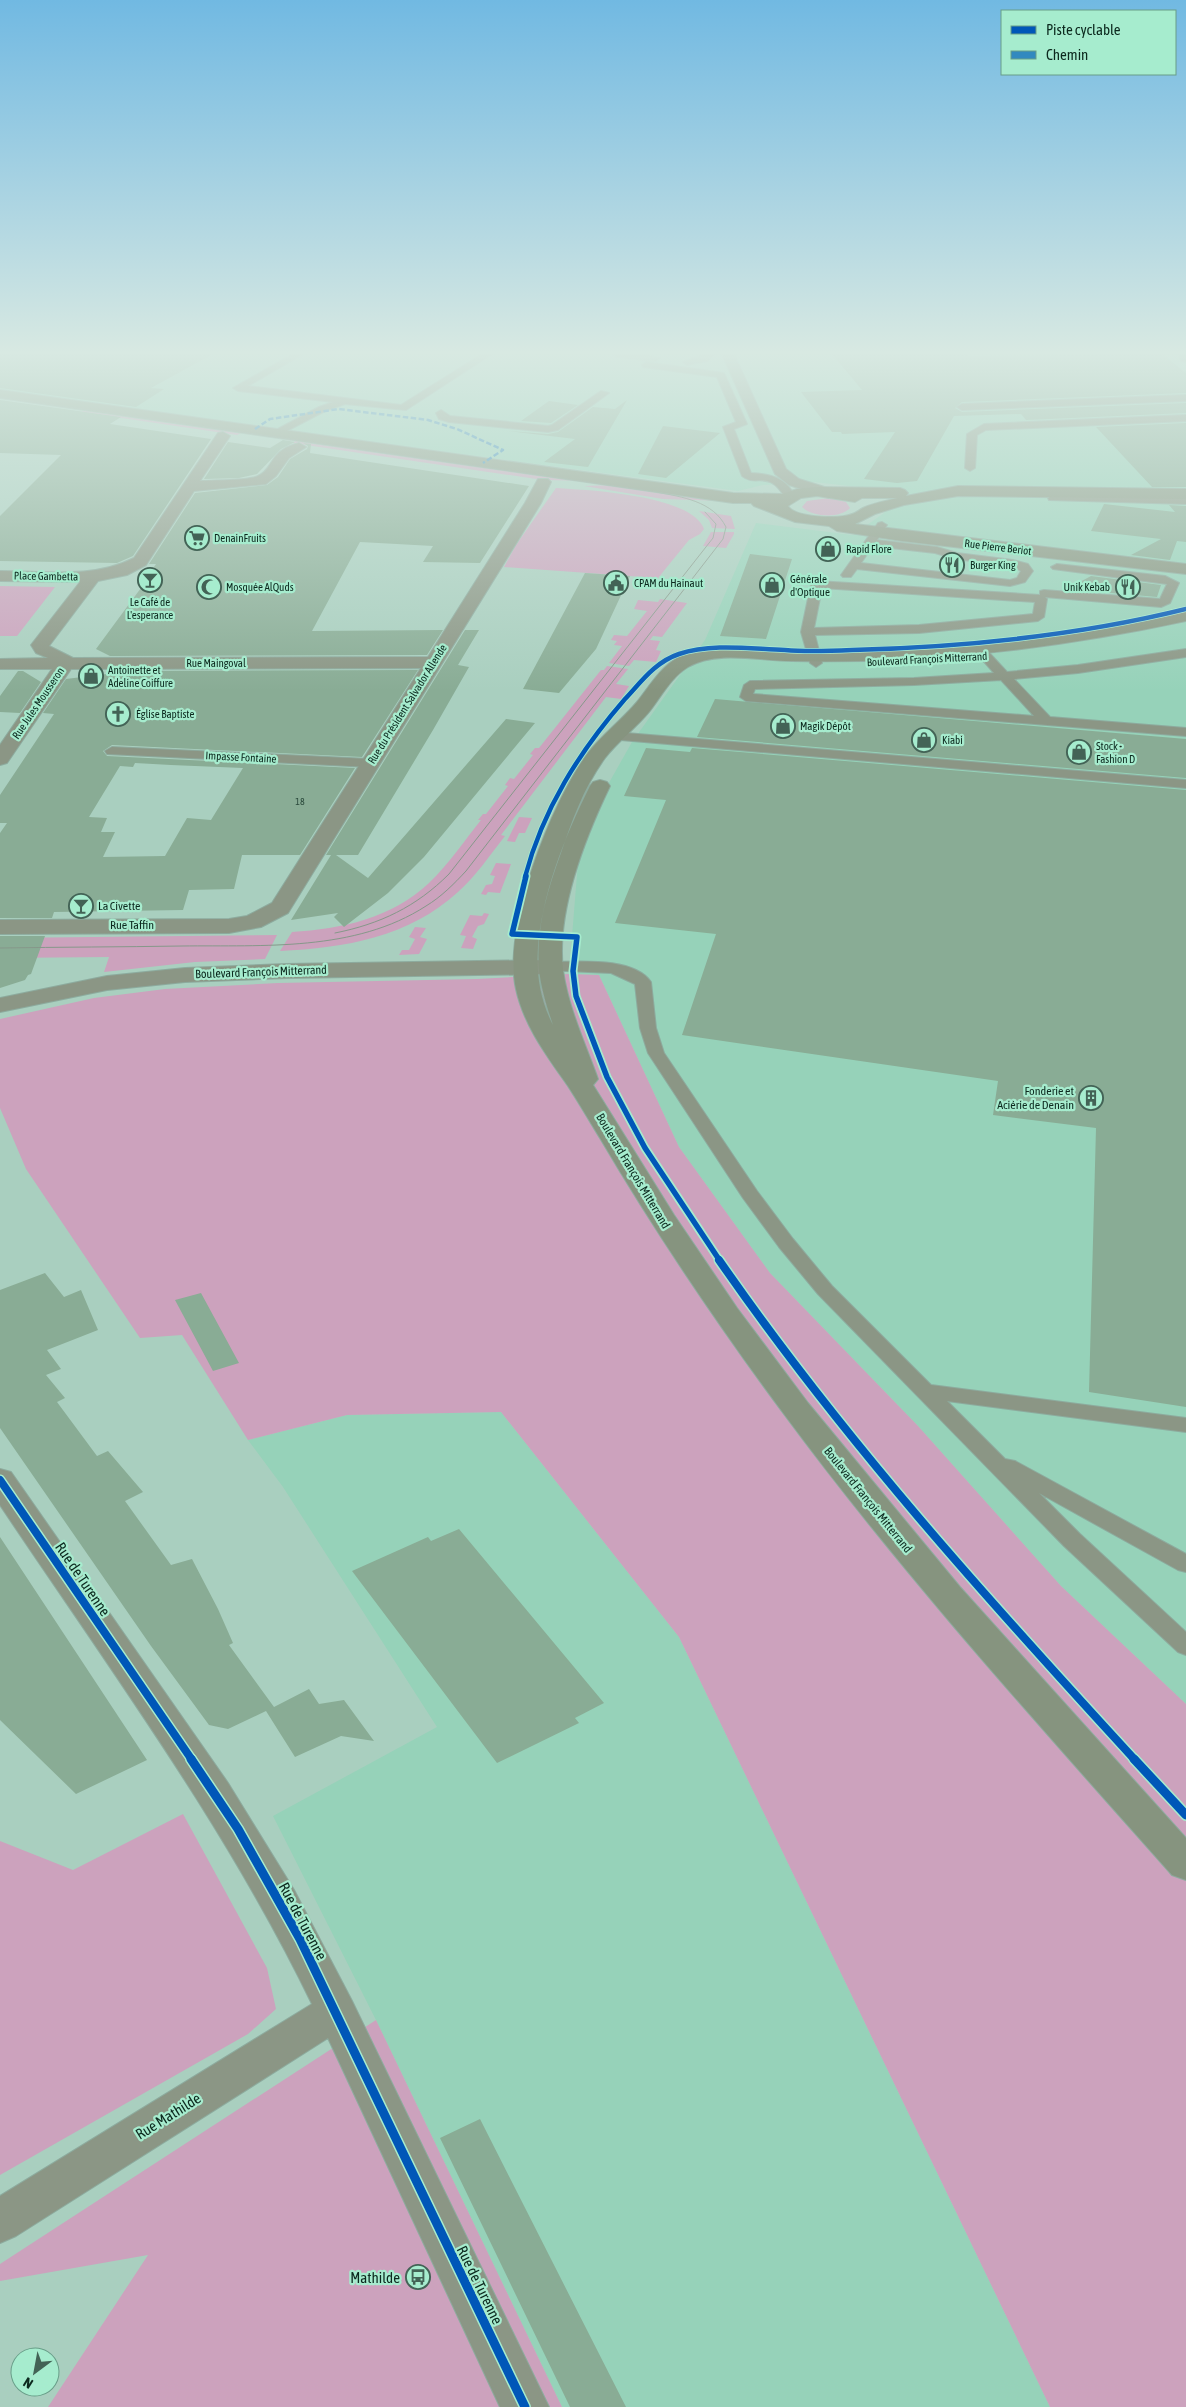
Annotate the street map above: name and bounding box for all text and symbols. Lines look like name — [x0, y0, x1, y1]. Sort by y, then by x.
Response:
legend — [1001, 10, 1176, 75]
text: Piste cyclable — [1046, 21, 1121, 38]
text: Chemin — [1046, 46, 1088, 63]
supermarket icon: DenainFruits — [184, 525, 210, 551]
place label: DenainFruits — [214, 532, 266, 544]
shop icon: Rapid Flore — [815, 536, 841, 562]
street label: Rue Pierre Beriot — [964, 537, 1032, 557]
place label: Rapid Flore — [846, 543, 892, 555]
restaurant icon: Burger King — [939, 552, 965, 578]
place label: Burger King — [970, 559, 1016, 571]
bar icon: Le Café de L'esperance — [137, 567, 163, 593]
street label: Place Gambetta — [14, 569, 78, 583]
public building icon: CPAM du Hainaut — [603, 570, 629, 596]
shop icon: Générale d'Optique — [759, 572, 785, 598]
place label: Générale d'Optique — [790, 573, 830, 598]
mosque icon: Mosquée AlQuds — [196, 574, 222, 600]
restaurant icon: Unik Kebab — [1115, 574, 1141, 600]
place label: CPAM du Hainaut — [634, 577, 703, 589]
place label: Mosquée AlQuds — [226, 581, 294, 593]
place label: Unik Kebab — [1064, 581, 1110, 593]
place label: Le Café de L'esperance — [127, 596, 173, 621]
street label: Rue du Président Salvador Allende — [365, 642, 449, 766]
street label: Boulevard François Mitterrand — [866, 650, 988, 668]
street label: Rue Maingoval — [186, 657, 246, 669]
shop icon: Antoinette et Adeline Coiffure — [78, 663, 104, 689]
place label: Antoinette et Adeline Coiffure — [108, 664, 173, 689]
street label: Rue Jules Mousseron — [10, 665, 66, 741]
church icon: Église Baptiste — [105, 701, 131, 727]
place label: Église Baptiste — [136, 708, 194, 720]
shop icon: Magik Dépôt — [770, 713, 796, 739]
place label: Magik Dépôt — [800, 720, 851, 732]
shop icon: Kiabi — [911, 727, 937, 753]
place label: Kiabi — [942, 734, 963, 746]
shop icon: Stock - Fashion D — [1066, 739, 1092, 765]
place label: Stock - Fashion D — [1096, 740, 1135, 765]
street label: Impasse Fontaine — [205, 749, 277, 765]
house number: 18 — [295, 796, 305, 807]
bar icon: La Civette — [68, 893, 94, 919]
place label: La Civette — [98, 899, 141, 913]
street label: Rue Taffin — [110, 918, 154, 932]
street label: Boulevard François Mitterrand — [195, 963, 327, 981]
place label: Fonderie et Aciérie de Denain — [997, 1084, 1075, 1112]
building icon: Fonderie et Aciérie de Denain — [1078, 1085, 1104, 1111]
street label: Boulevard François Mitterrand — [593, 1111, 673, 1231]
street label: Boulevard François Mitterrand — [821, 1444, 915, 1556]
street label: Rue de Turenne — [52, 1539, 114, 1619]
street label: Rue de Turenne — [275, 1879, 331, 1963]
street label: Rue Mathilde — [132, 2089, 204, 2143]
street label: Rue de Turenne — [454, 2243, 506, 2327]
bus stop icon: Mathilde — [405, 2264, 431, 2290]
place label: Mathilde — [350, 2269, 400, 2286]
north arrow — [10, 2347, 60, 2397]
text: N — [20, 2374, 36, 2392]

